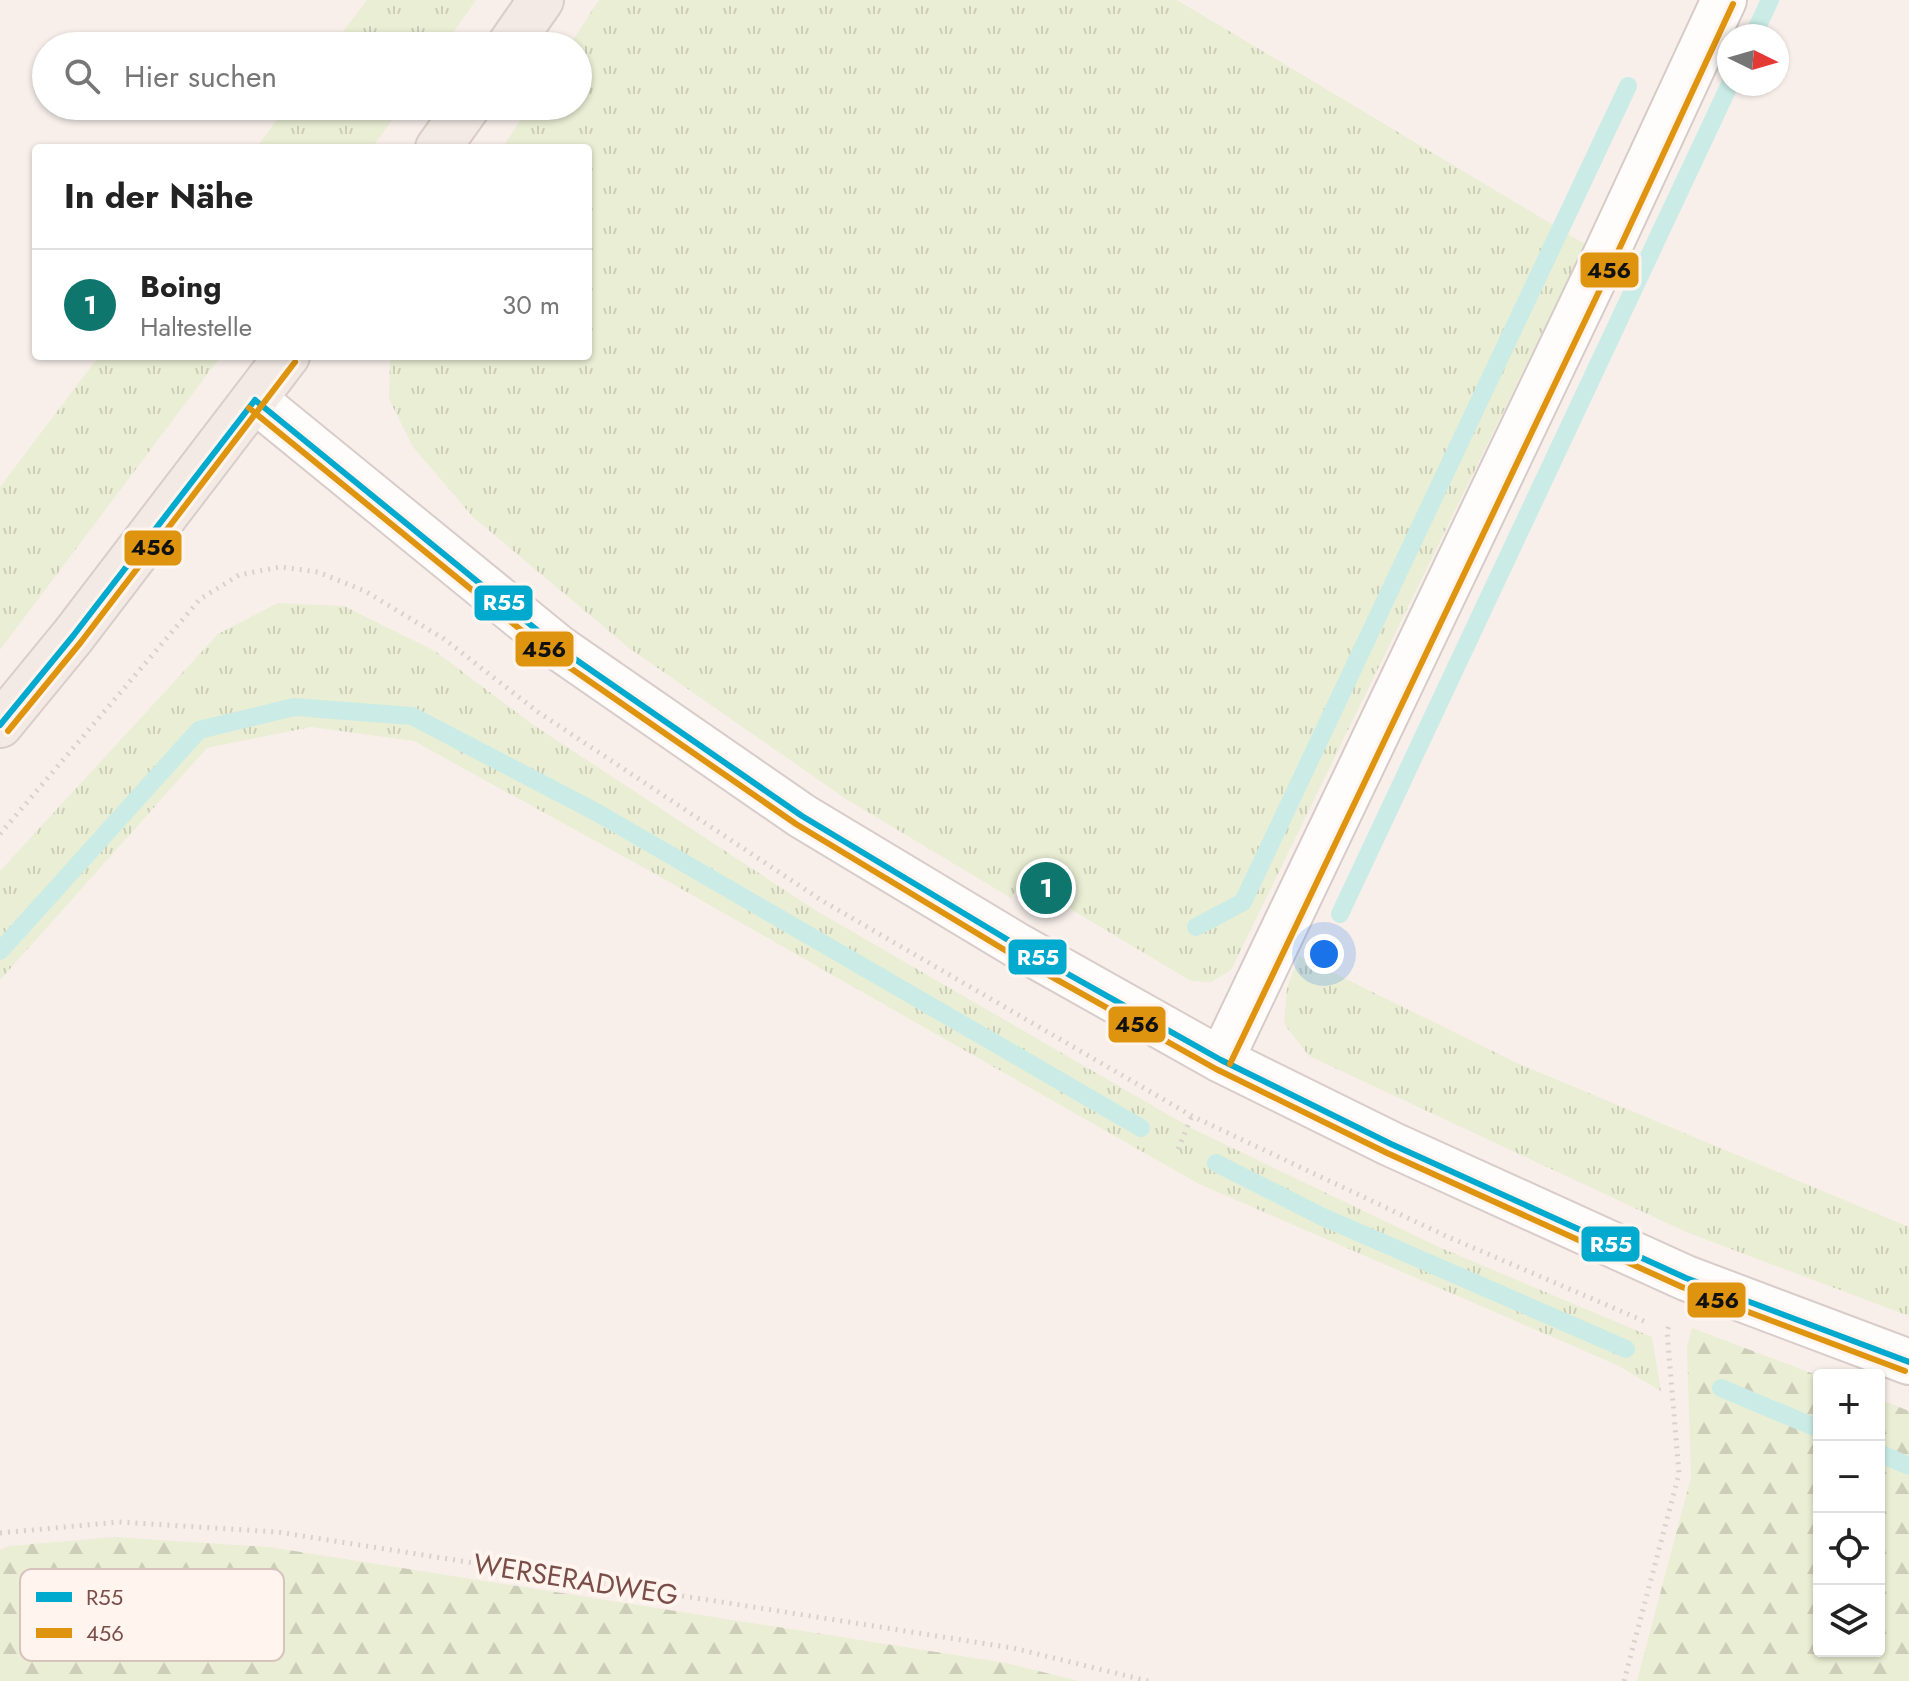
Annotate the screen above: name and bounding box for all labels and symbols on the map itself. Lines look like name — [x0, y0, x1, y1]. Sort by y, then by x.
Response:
north arrow — [1717, 24, 1789, 96]
line badge: 456 — [1579, 251, 1640, 289]
text: 456 — [1587, 254, 1631, 286]
line badge: 456 — [123, 529, 183, 567]
text: 456 — [131, 531, 175, 563]
line badge: R55 — [473, 584, 534, 622]
text: R55 — [483, 586, 525, 618]
line badge: 456 — [514, 630, 575, 668]
text: 456 — [522, 633, 566, 665]
pin: 1 — [1020, 858, 1072, 918]
your location — [1304, 934, 1344, 974]
line badge: R55 — [1007, 938, 1068, 976]
text: R55 — [1017, 941, 1059, 973]
line badge: 456 — [1107, 1005, 1167, 1044]
text: 456 — [1115, 1008, 1159, 1040]
line badge: R55 — [1580, 1225, 1641, 1263]
text: R55 — [1590, 1228, 1632, 1260]
line badge: 456 — [1686, 1281, 1747, 1319]
text: 456 — [1695, 1284, 1739, 1316]
street label: WERSERADWEG — [471, 1543, 681, 1616]
legend — [20, 1569, 284, 1661]
text: R55 — [86, 1581, 123, 1613]
text: 456 — [86, 1617, 124, 1649]

